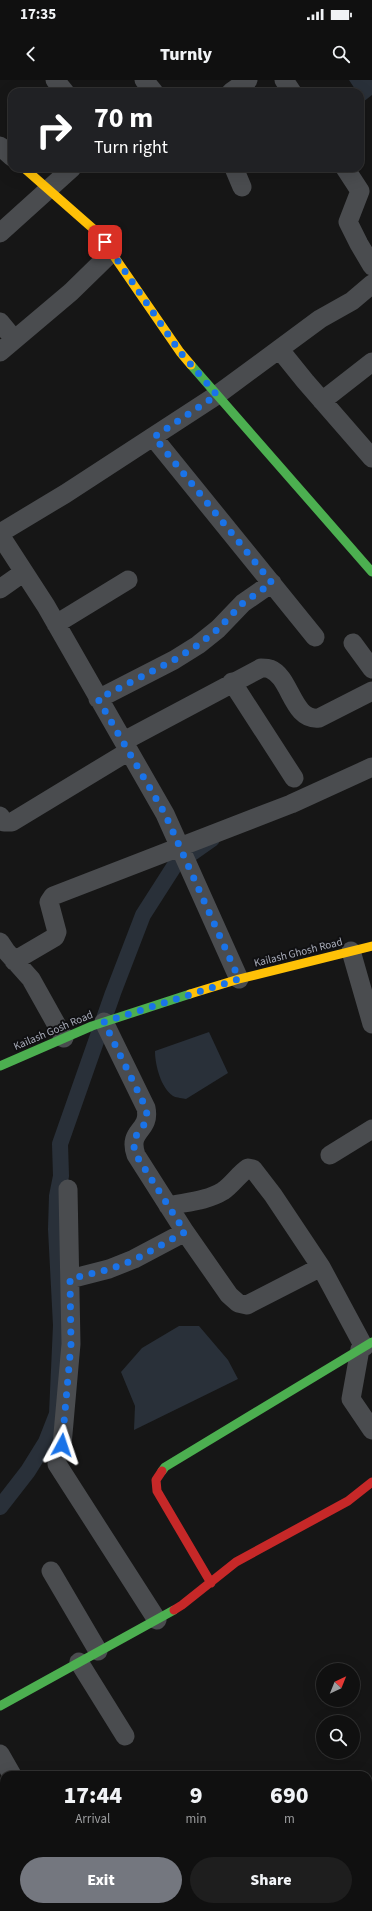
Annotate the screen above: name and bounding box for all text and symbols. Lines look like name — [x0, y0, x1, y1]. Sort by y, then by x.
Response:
text: 17:35 — [20, 4, 56, 25]
text: Turnly — [160, 42, 212, 67]
icon: back — [20, 43, 42, 65]
icon: search — [330, 43, 352, 65]
text: 70 m — [94, 98, 153, 138]
icon: right — [28, 104, 80, 156]
text: Turn right — [94, 135, 168, 160]
pin — [88, 225, 122, 259]
icon: arrive — [94, 231, 116, 253]
street label: Kailash Ghosh Road — [252, 934, 344, 971]
street label: Kailash Gosh Road — [11, 1007, 95, 1054]
position arrow — [41, 1424, 83, 1466]
north arrow — [316, 1663, 360, 1707]
map controls — [316, 1663, 360, 1759]
button: search — [316, 1715, 360, 1759]
text: 17:44 — [63, 1778, 122, 1813]
text: 9 — [190, 1778, 203, 1813]
text: 690 — [270, 1778, 309, 1813]
text: Arrival — [75, 1810, 110, 1828]
text: min — [186, 1810, 207, 1828]
text: m — [284, 1810, 295, 1828]
button: Exit — [20, 1857, 182, 1903]
button: Share — [190, 1857, 352, 1903]

